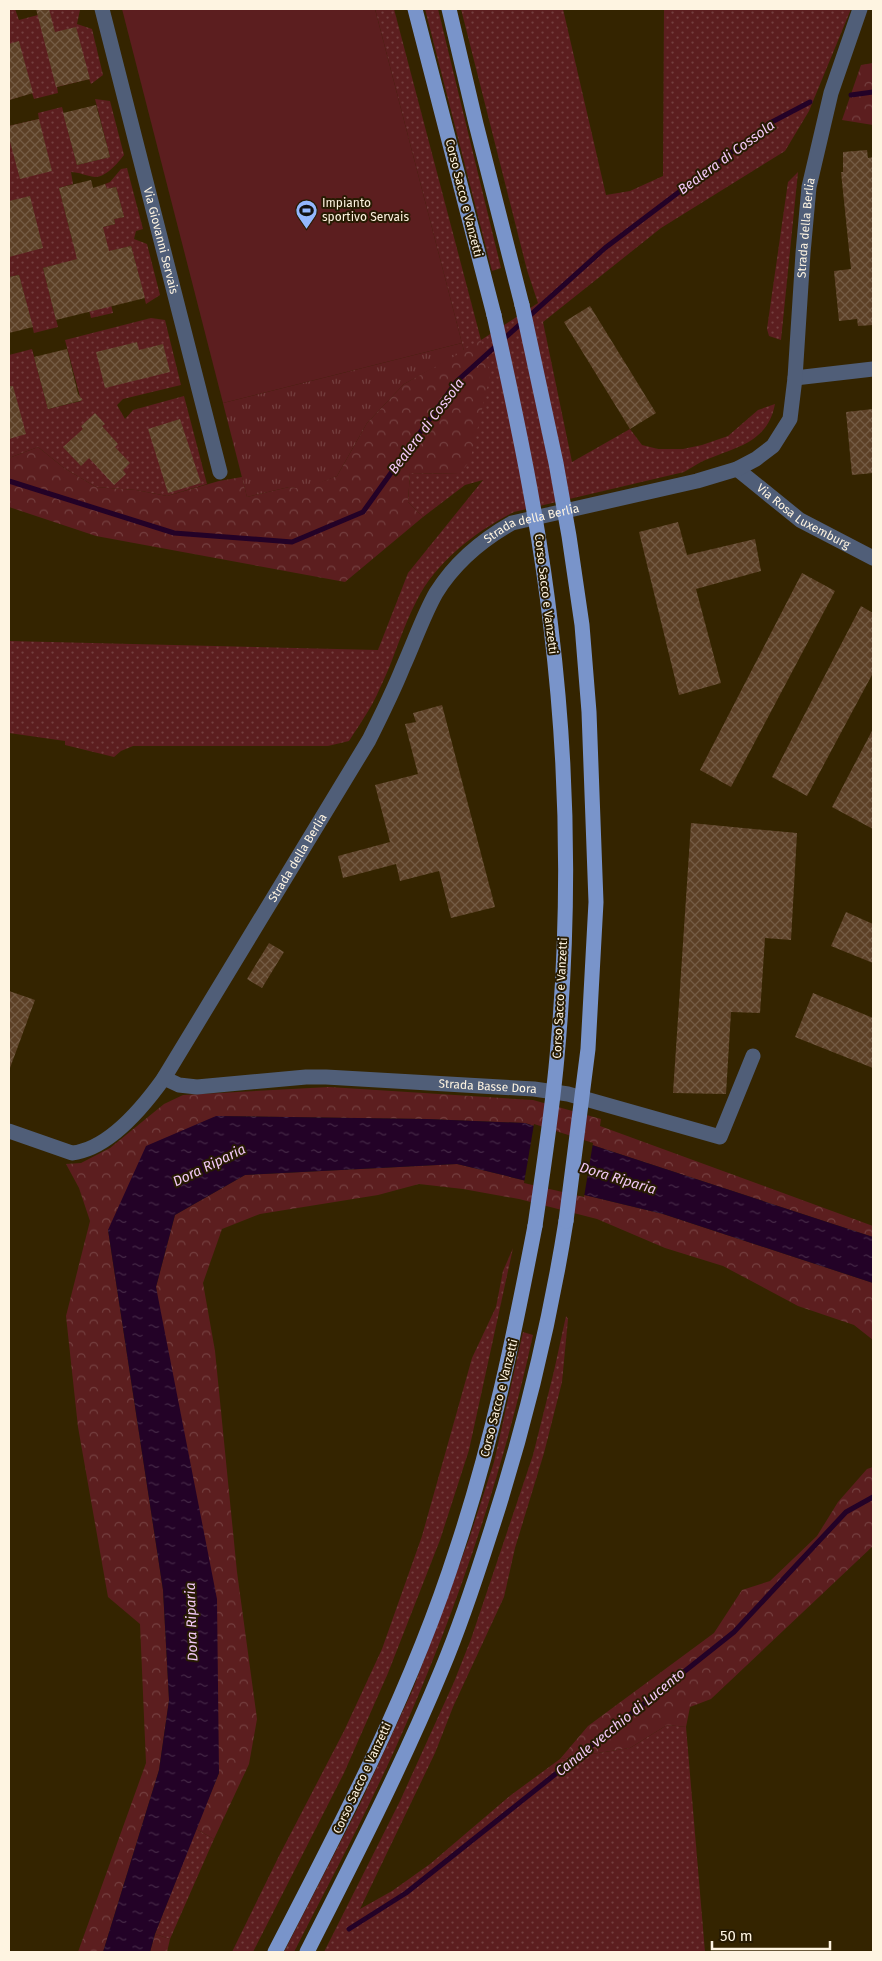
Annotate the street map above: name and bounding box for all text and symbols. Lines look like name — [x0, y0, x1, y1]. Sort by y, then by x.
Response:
water label: Bealera di Cossola — [675, 117, 778, 198]
street label: Corso Sacco e Vanzetti — [443, 138, 485, 258]
street label: Strada della Berlia — [794, 176, 818, 278]
street label: Via Giovanni Servais — [141, 186, 181, 296]
place label: Impianto sportivo Servais — [322, 196, 409, 224]
sports icon: Impianto sportivo Servais — [294, 198, 318, 229]
water label: Bealera di Cossola — [385, 375, 468, 477]
street label: Via Rosa Luxemburg — [754, 481, 853, 552]
street label: Strada della Berlia — [481, 501, 581, 546]
street label: Corso Sacco e Vanzetti — [532, 533, 560, 655]
street label: Strada della Berlia — [265, 811, 330, 905]
street label: Corso Sacco e Vanzetti — [550, 937, 570, 1059]
street label: Strada Basse Dora — [438, 1076, 537, 1096]
water label: Dora Riparia — [170, 1140, 249, 1190]
water label: Dora Riparia — [578, 1159, 658, 1198]
street label: Corso Sacco e Vanzetti — [478, 1338, 520, 1458]
water label: Dora Riparia — [182, 1582, 201, 1662]
water label: Canale vecchio di Lucento — [552, 1665, 689, 1780]
street label: Corso Sacco e Vanzetti — [330, 1720, 394, 1836]
scale bar — [712, 1918, 830, 1950]
text: 50 m — [720, 1927, 753, 1945]

